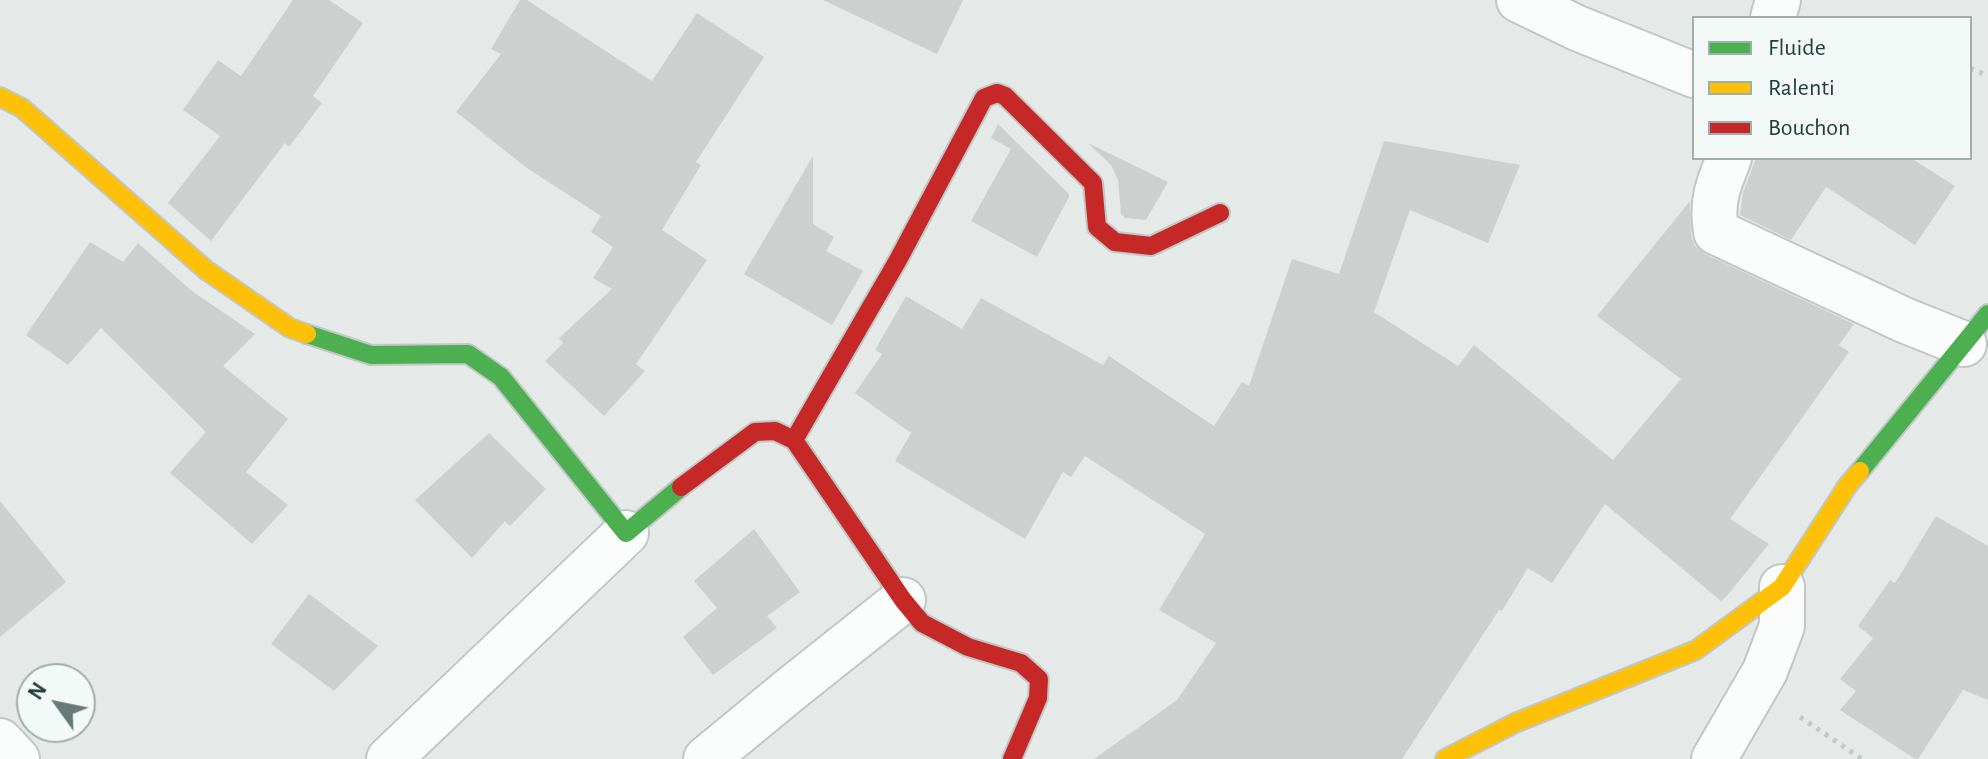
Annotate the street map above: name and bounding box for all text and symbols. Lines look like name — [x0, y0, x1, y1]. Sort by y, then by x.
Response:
legend — [1692, 16, 1972, 160]
text: Fluide — [1768, 36, 1826, 60]
text: Ralenti — [1768, 76, 1835, 100]
text: Bouchon — [1768, 116, 1850, 140]
north arrow — [16, 663, 96, 743]
text: N — [24, 679, 51, 703]

